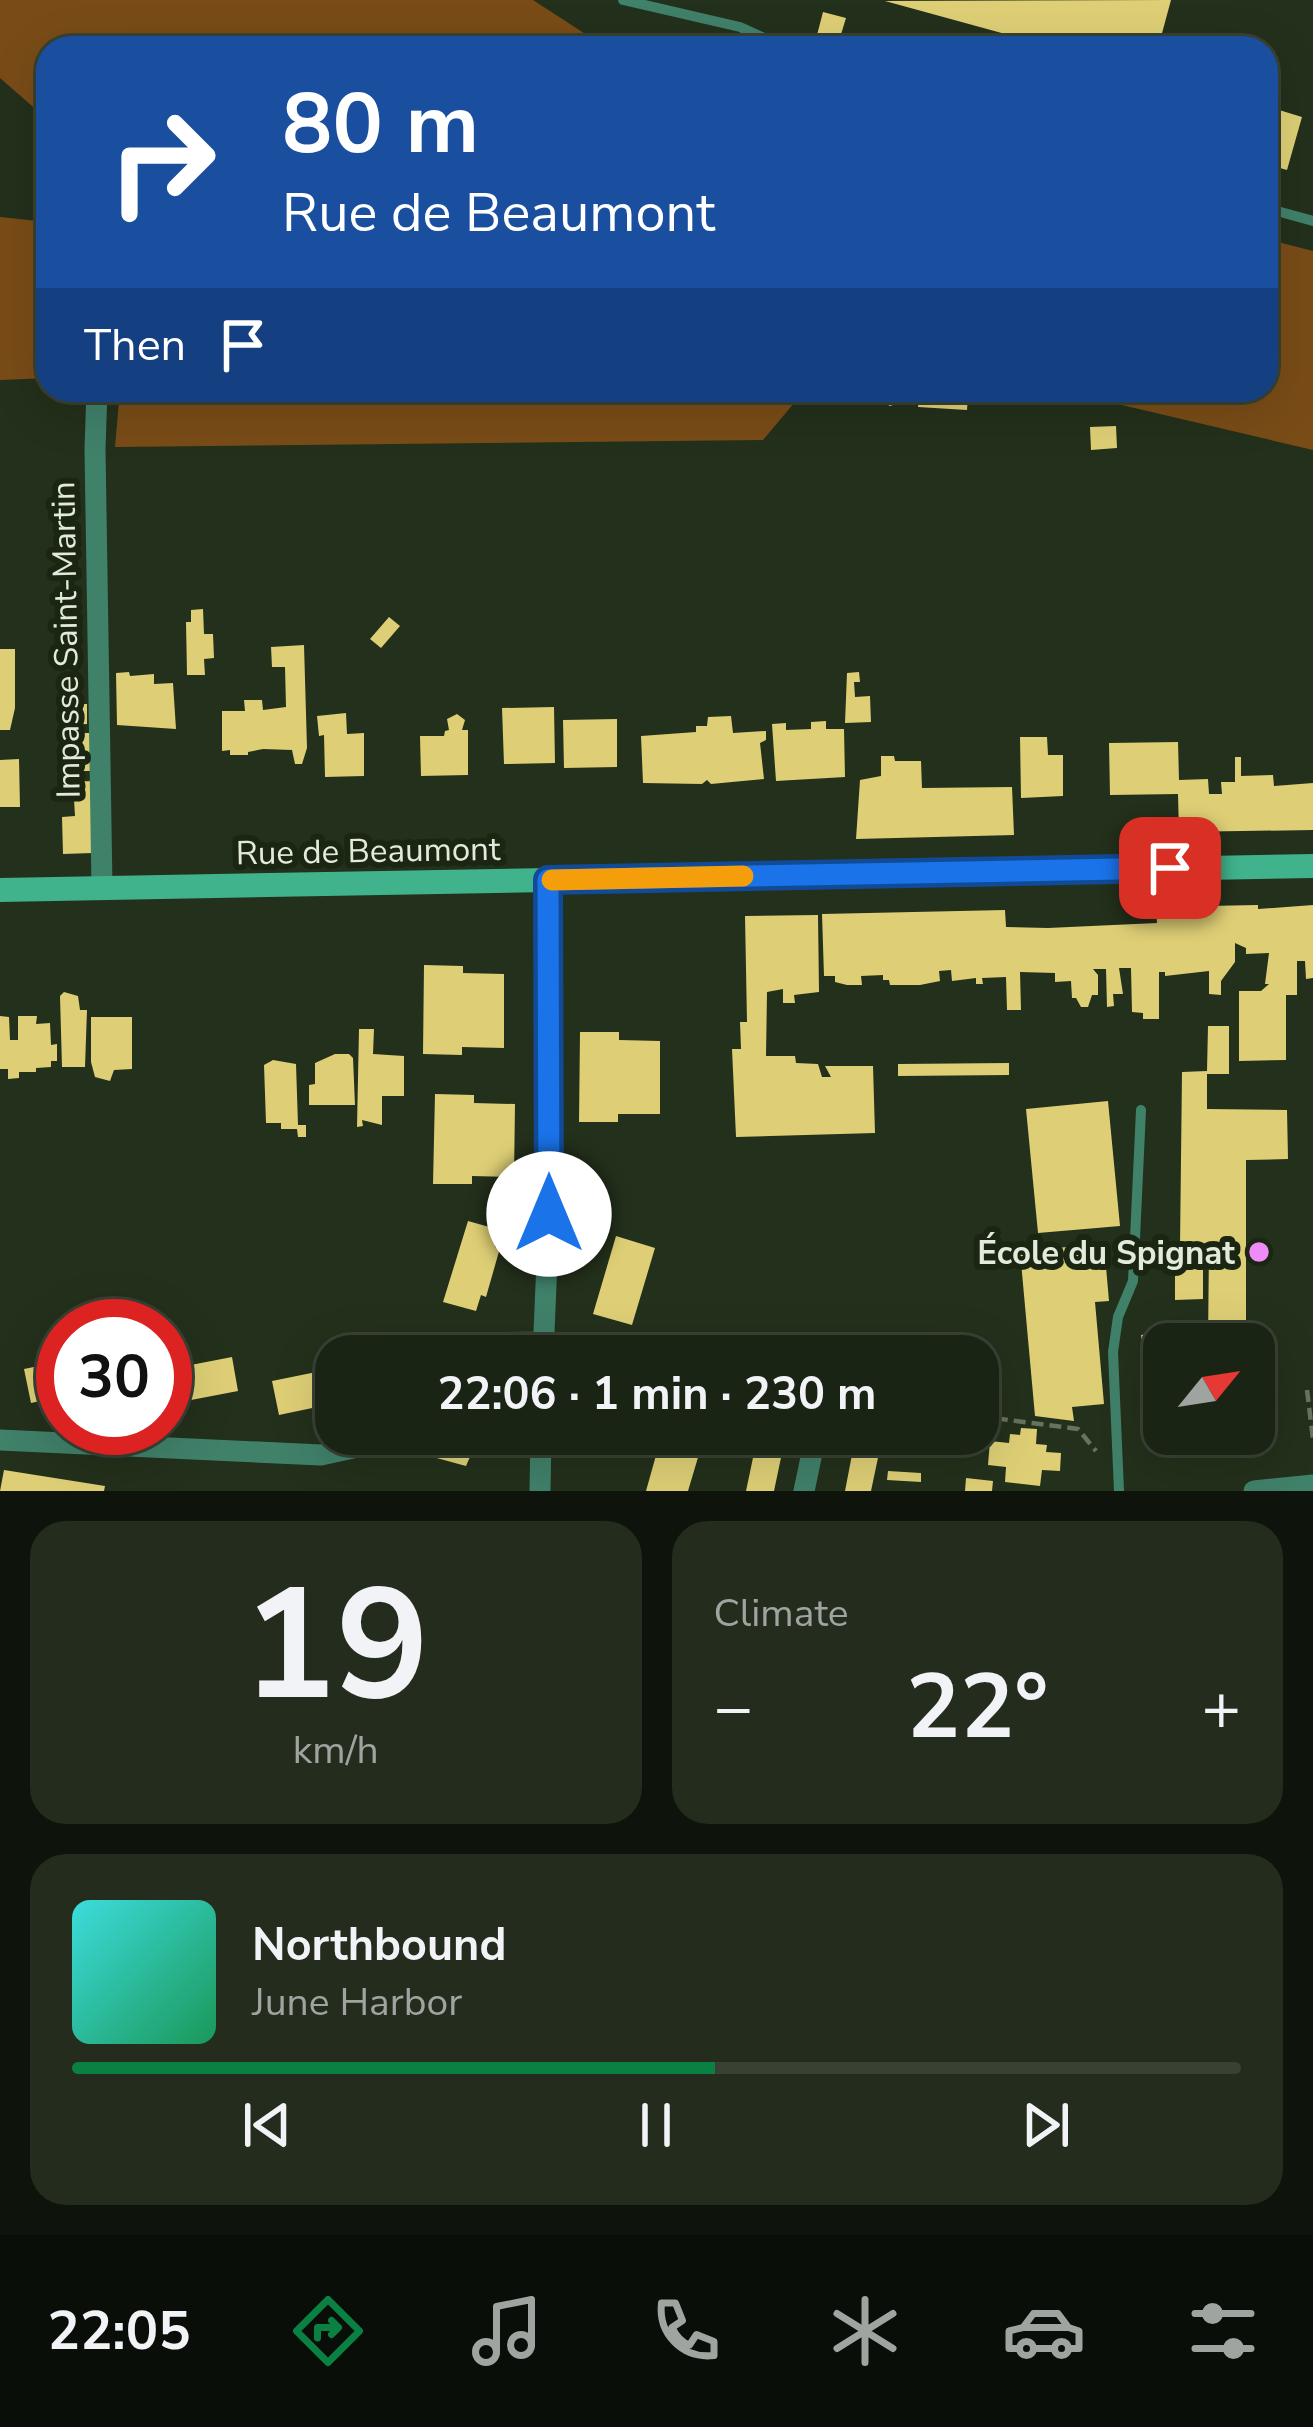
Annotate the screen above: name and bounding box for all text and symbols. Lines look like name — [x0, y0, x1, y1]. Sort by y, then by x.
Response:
text: 80 m — [282, 67, 479, 182]
icon: right — [84, 84, 240, 240]
text: Rue de Beaumont — [282, 176, 715, 250]
icon: arrive — [210, 312, 276, 378]
text: Then — [84, 315, 186, 376]
street label: Impasse Saint-Martin — [41, 481, 92, 799]
pin — [1119, 817, 1221, 919]
street label: Rue de Beaumont — [235, 827, 501, 876]
icon: arrive — [1137, 835, 1203, 901]
position arrow — [486, 1151, 612, 1277]
place label: École du Spignat — [977, 1231, 1235, 1276]
marker: École du Spignat — [1246, 1239, 1272, 1265]
speed limit sign: 30 — [36, 1299, 192, 1455]
north arrow — [1143, 1323, 1275, 1455]
map controls — [1143, 1323, 1275, 1455]
text: 22:06 · 1 min · 230 m — [437, 1364, 877, 1425]
text: 19 — [242, 1539, 429, 1752]
text: Climate — [714, 1587, 849, 1640]
text: 22° — [906, 1646, 1048, 1769]
text: − — [714, 1663, 753, 1753]
text: + — [1201, 1663, 1241, 1753]
text: km/h — [293, 1724, 379, 1777]
text: Northbound — [252, 1915, 506, 1976]
text: June Harbor — [252, 1976, 462, 2029]
icon: previous — [234, 2092, 300, 2158]
icon: pause — [623, 2092, 689, 2158]
icon: next — [1013, 2092, 1079, 2158]
icon: directions — [286, 2289, 370, 2373]
icon: music — [465, 2289, 549, 2373]
icon: phone — [644, 2289, 728, 2373]
icon: climate — [823, 2289, 907, 2373]
icon: car — [1002, 2289, 1086, 2373]
icon: filters — [1181, 2289, 1265, 2373]
text: 22:05 — [48, 2294, 191, 2368]

